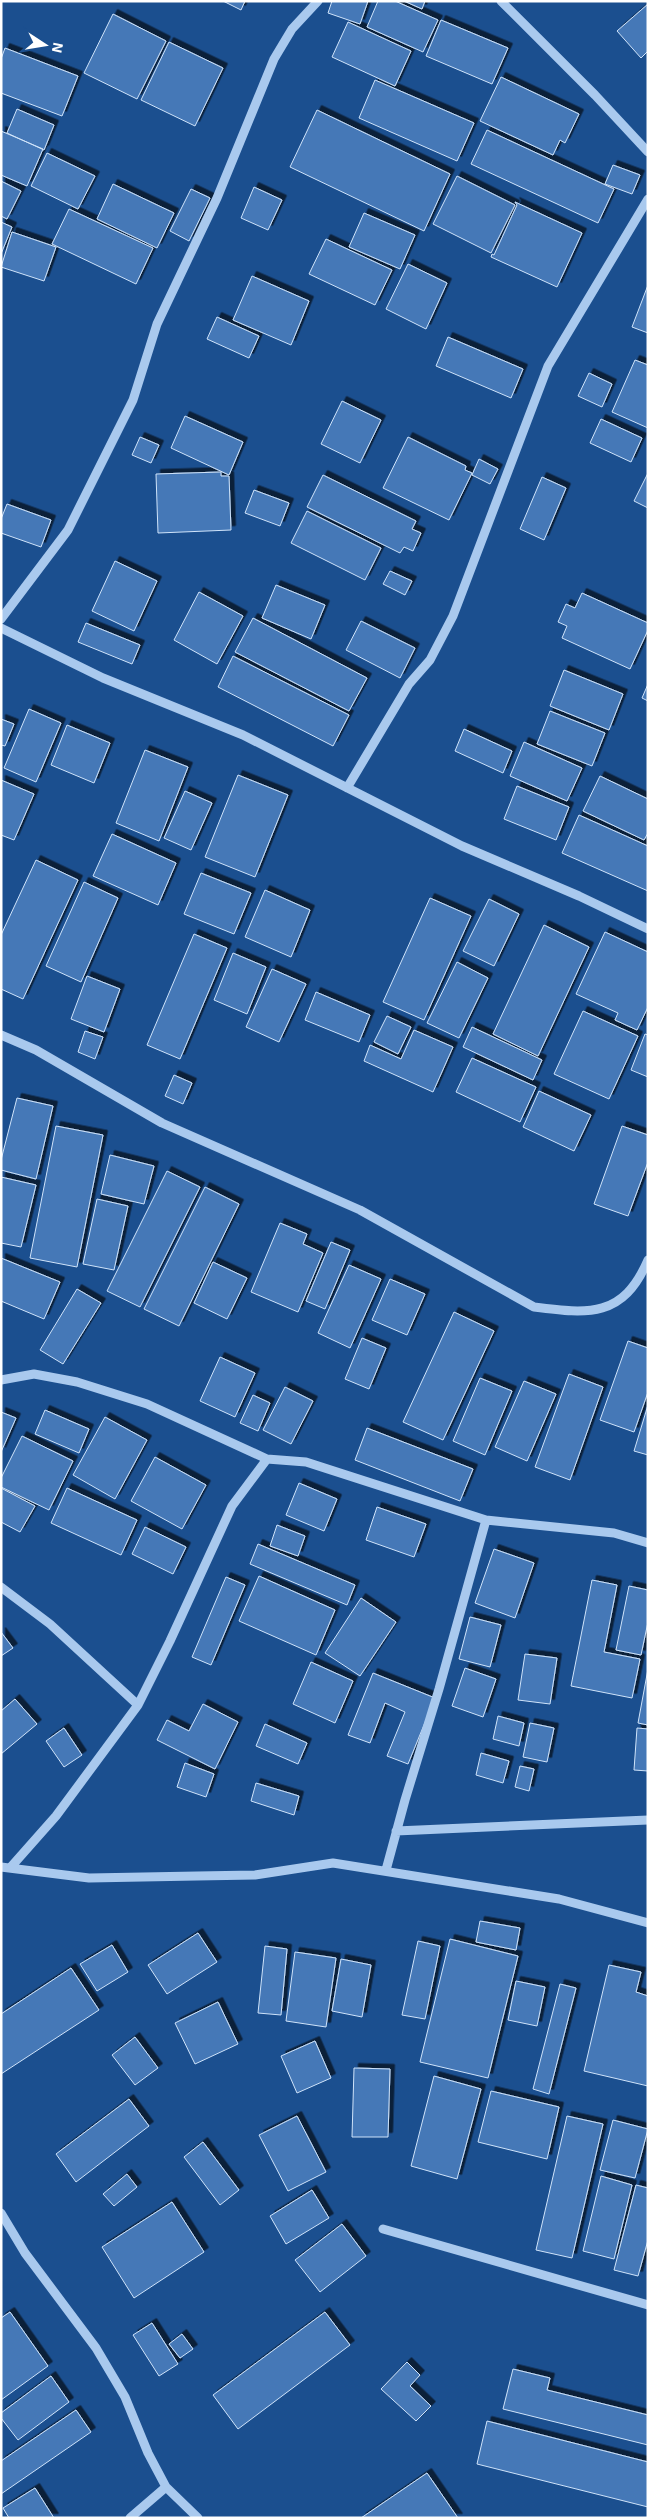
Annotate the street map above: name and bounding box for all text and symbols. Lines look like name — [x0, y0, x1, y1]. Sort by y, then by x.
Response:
north arrow — [20, 20, 70, 70]
text: N — [49, 41, 68, 55]

